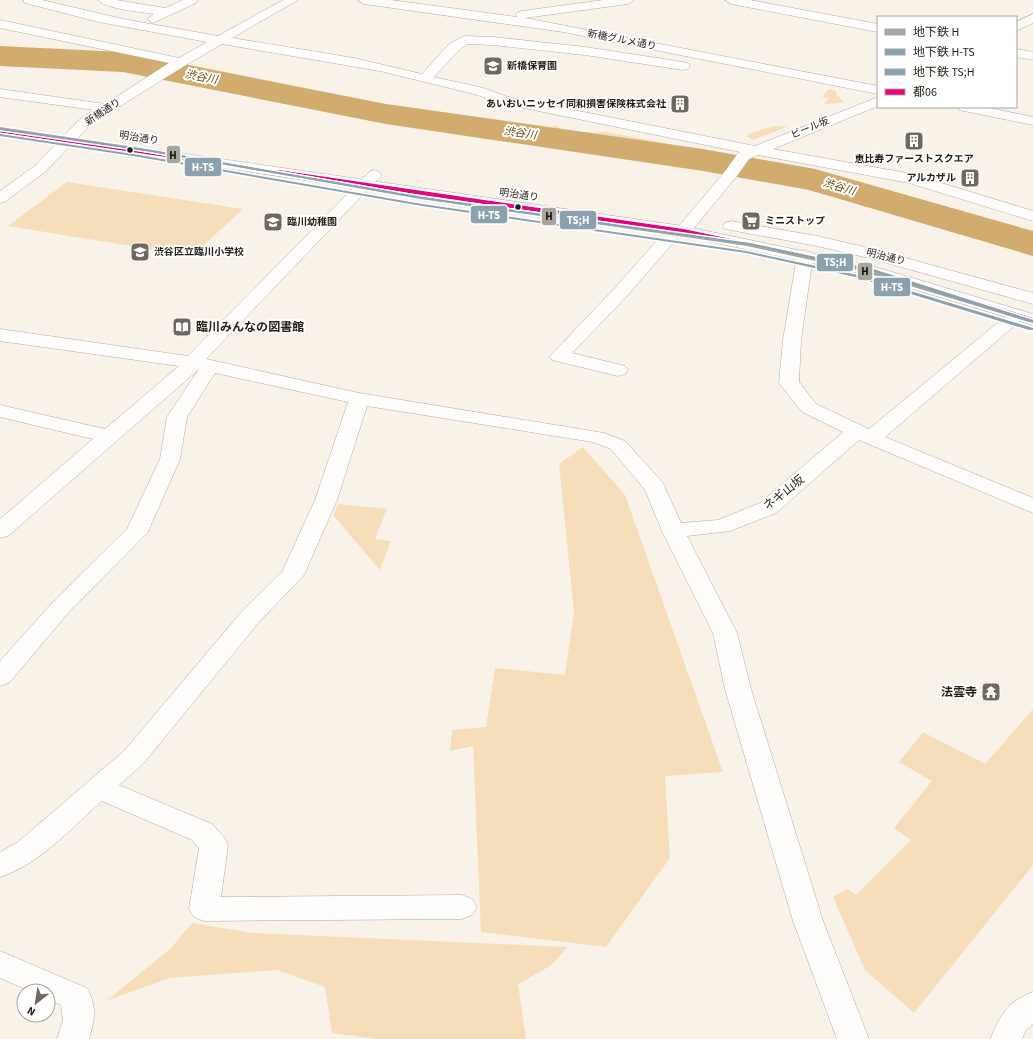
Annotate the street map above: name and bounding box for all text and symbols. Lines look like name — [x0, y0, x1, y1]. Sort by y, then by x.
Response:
legend — [877, 16, 1017, 108]
text: 地下鉄 H — [913, 24, 959, 41]
street label: 新橋グルメ通り — [586, 26, 658, 54]
text: 地下鉄 H-TS — [913, 44, 975, 61]
school or university icon: 新橋保育園 — [482, 55, 504, 77]
place label: 新橋保育園 — [507, 59, 557, 73]
text: 地下鉄 TS;H — [913, 64, 975, 81]
water label: 渋谷川 — [183, 66, 220, 88]
text: 都06 — [913, 84, 937, 101]
building icon: あいおいニッセイ同和損害保険株式会社 — [669, 93, 691, 115]
street label: 新橋通り — [83, 95, 123, 129]
place label: あいおいニッセイ同和損害保険株式会社 — [486, 97, 667, 111]
street label: ビール坂 — [789, 114, 831, 142]
water label: 渋谷川 — [503, 123, 538, 143]
street label: 明治通り — [118, 128, 160, 148]
building icon: 恵比寿ファーストスクエア — [903, 130, 925, 152]
unlabelled marker — [125, 145, 135, 155]
line badge: H — [166, 145, 181, 164]
text: H — [169, 148, 177, 163]
place label: 恵比寿ファーストスクエア — [854, 152, 974, 166]
line badge: H-TS — [184, 157, 222, 177]
text: H-TS — [192, 160, 214, 175]
building icon: アルカザル — [959, 167, 981, 189]
place label: アルカザル — [906, 171, 956, 185]
water label: 渋谷川 — [821, 175, 858, 199]
street label: 明治通り — [498, 185, 540, 205]
unlabelled marker — [513, 202, 523, 212]
line badge: H-TS — [470, 205, 508, 224]
line badge: H — [541, 207, 557, 226]
text: H-TS — [478, 208, 500, 223]
text: H — [545, 209, 553, 224]
line badge: TS;H — [559, 210, 597, 230]
supermarket icon: ミニストップ — [740, 210, 762, 232]
school or university icon: 臨川幼稚園 — [262, 211, 284, 233]
text: TS;H — [567, 213, 589, 228]
place label: ミニストップ — [765, 214, 825, 228]
place label: 臨川幼稚園 — [287, 215, 337, 229]
school or university icon: 渋谷区立臨川小学校 — [129, 241, 151, 263]
place label: 渋谷区立臨川小学校 — [154, 245, 244, 259]
street label: 明治通り — [865, 245, 907, 269]
line badge: TS;H — [816, 253, 854, 272]
text: TS;H — [824, 255, 846, 270]
line badge: H — [857, 262, 873, 281]
text: H — [861, 264, 869, 279]
line badge: H-TS — [873, 277, 911, 297]
text: H-TS — [881, 280, 903, 295]
library icon: 臨川みんなの図書館 — [171, 316, 193, 338]
place label: 臨川みんなの図書館 — [196, 319, 304, 336]
street label: ネギ山坂 — [760, 472, 808, 514]
temple icon: 法雲寺 — [980, 681, 1002, 703]
place label: 法雲寺 — [941, 684, 977, 701]
north arrow — [16, 983, 56, 1023]
text: N — [24, 1003, 38, 1020]

